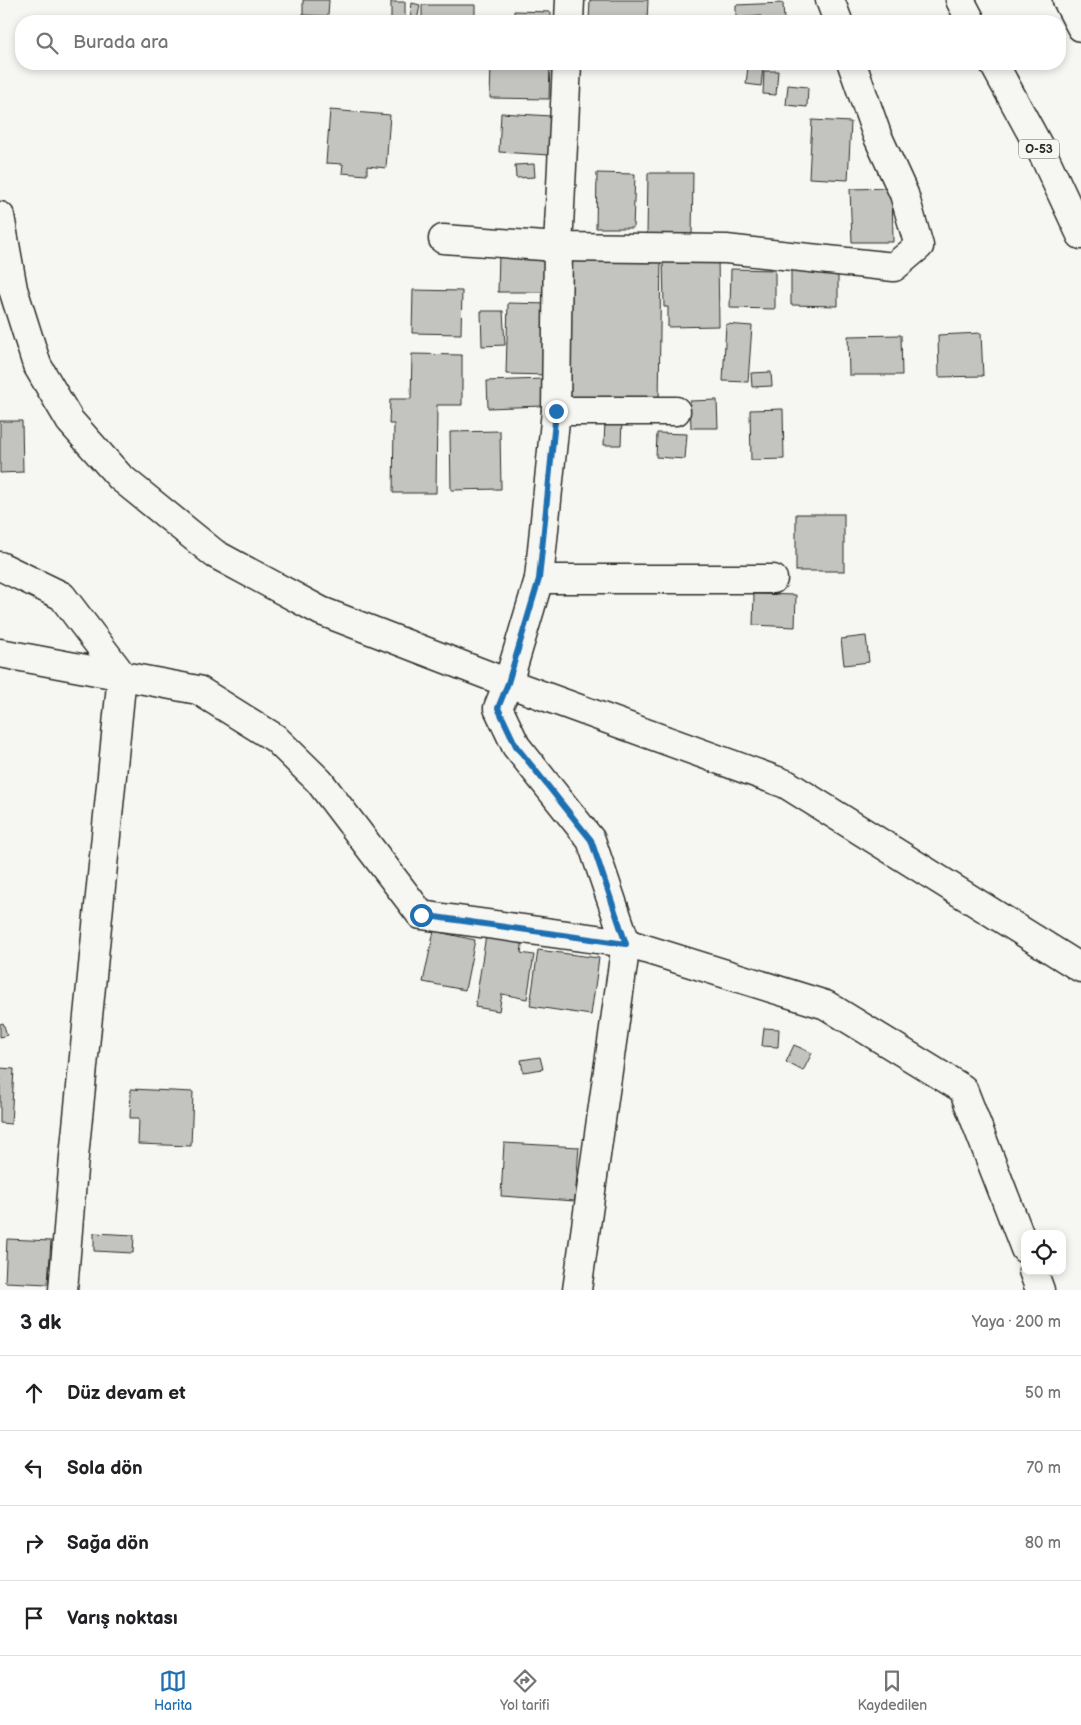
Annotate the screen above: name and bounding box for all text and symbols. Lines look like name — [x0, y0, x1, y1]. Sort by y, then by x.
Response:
search box — [15, 15, 1066, 70]
icon: search — [33, 29, 61, 57]
text: Burada ara — [73, 31, 169, 54]
road number: O-53 — [1019, 140, 1059, 158]
route end — [545, 400, 568, 423]
route start — [410, 904, 433, 927]
map controls — [1021, 1230, 1066, 1275]
button: locate — [1021, 1230, 1066, 1275]
text: 3 dk — [20, 1310, 61, 1335]
text: Yaya · 200 m — [972, 1313, 1061, 1332]
icon: ahead — [20, 1379, 48, 1407]
text: Düz devam et — [67, 1382, 186, 1405]
text: 50 m — [1025, 1384, 1061, 1403]
icon: left — [20, 1454, 48, 1482]
text: Sola dön — [67, 1457, 143, 1480]
text: 70 m — [1026, 1459, 1061, 1478]
icon: right — [20, 1529, 48, 1557]
text: Sağa dön — [67, 1532, 149, 1555]
text: 80 m — [1025, 1534, 1061, 1553]
icon: arrive — [20, 1604, 48, 1632]
text: Varış noktası — [67, 1607, 178, 1630]
tab: Harita — [154, 1667, 192, 1714]
tab: Yol tarifi — [500, 1667, 550, 1714]
tab: Kaydedilen — [857, 1667, 927, 1714]

